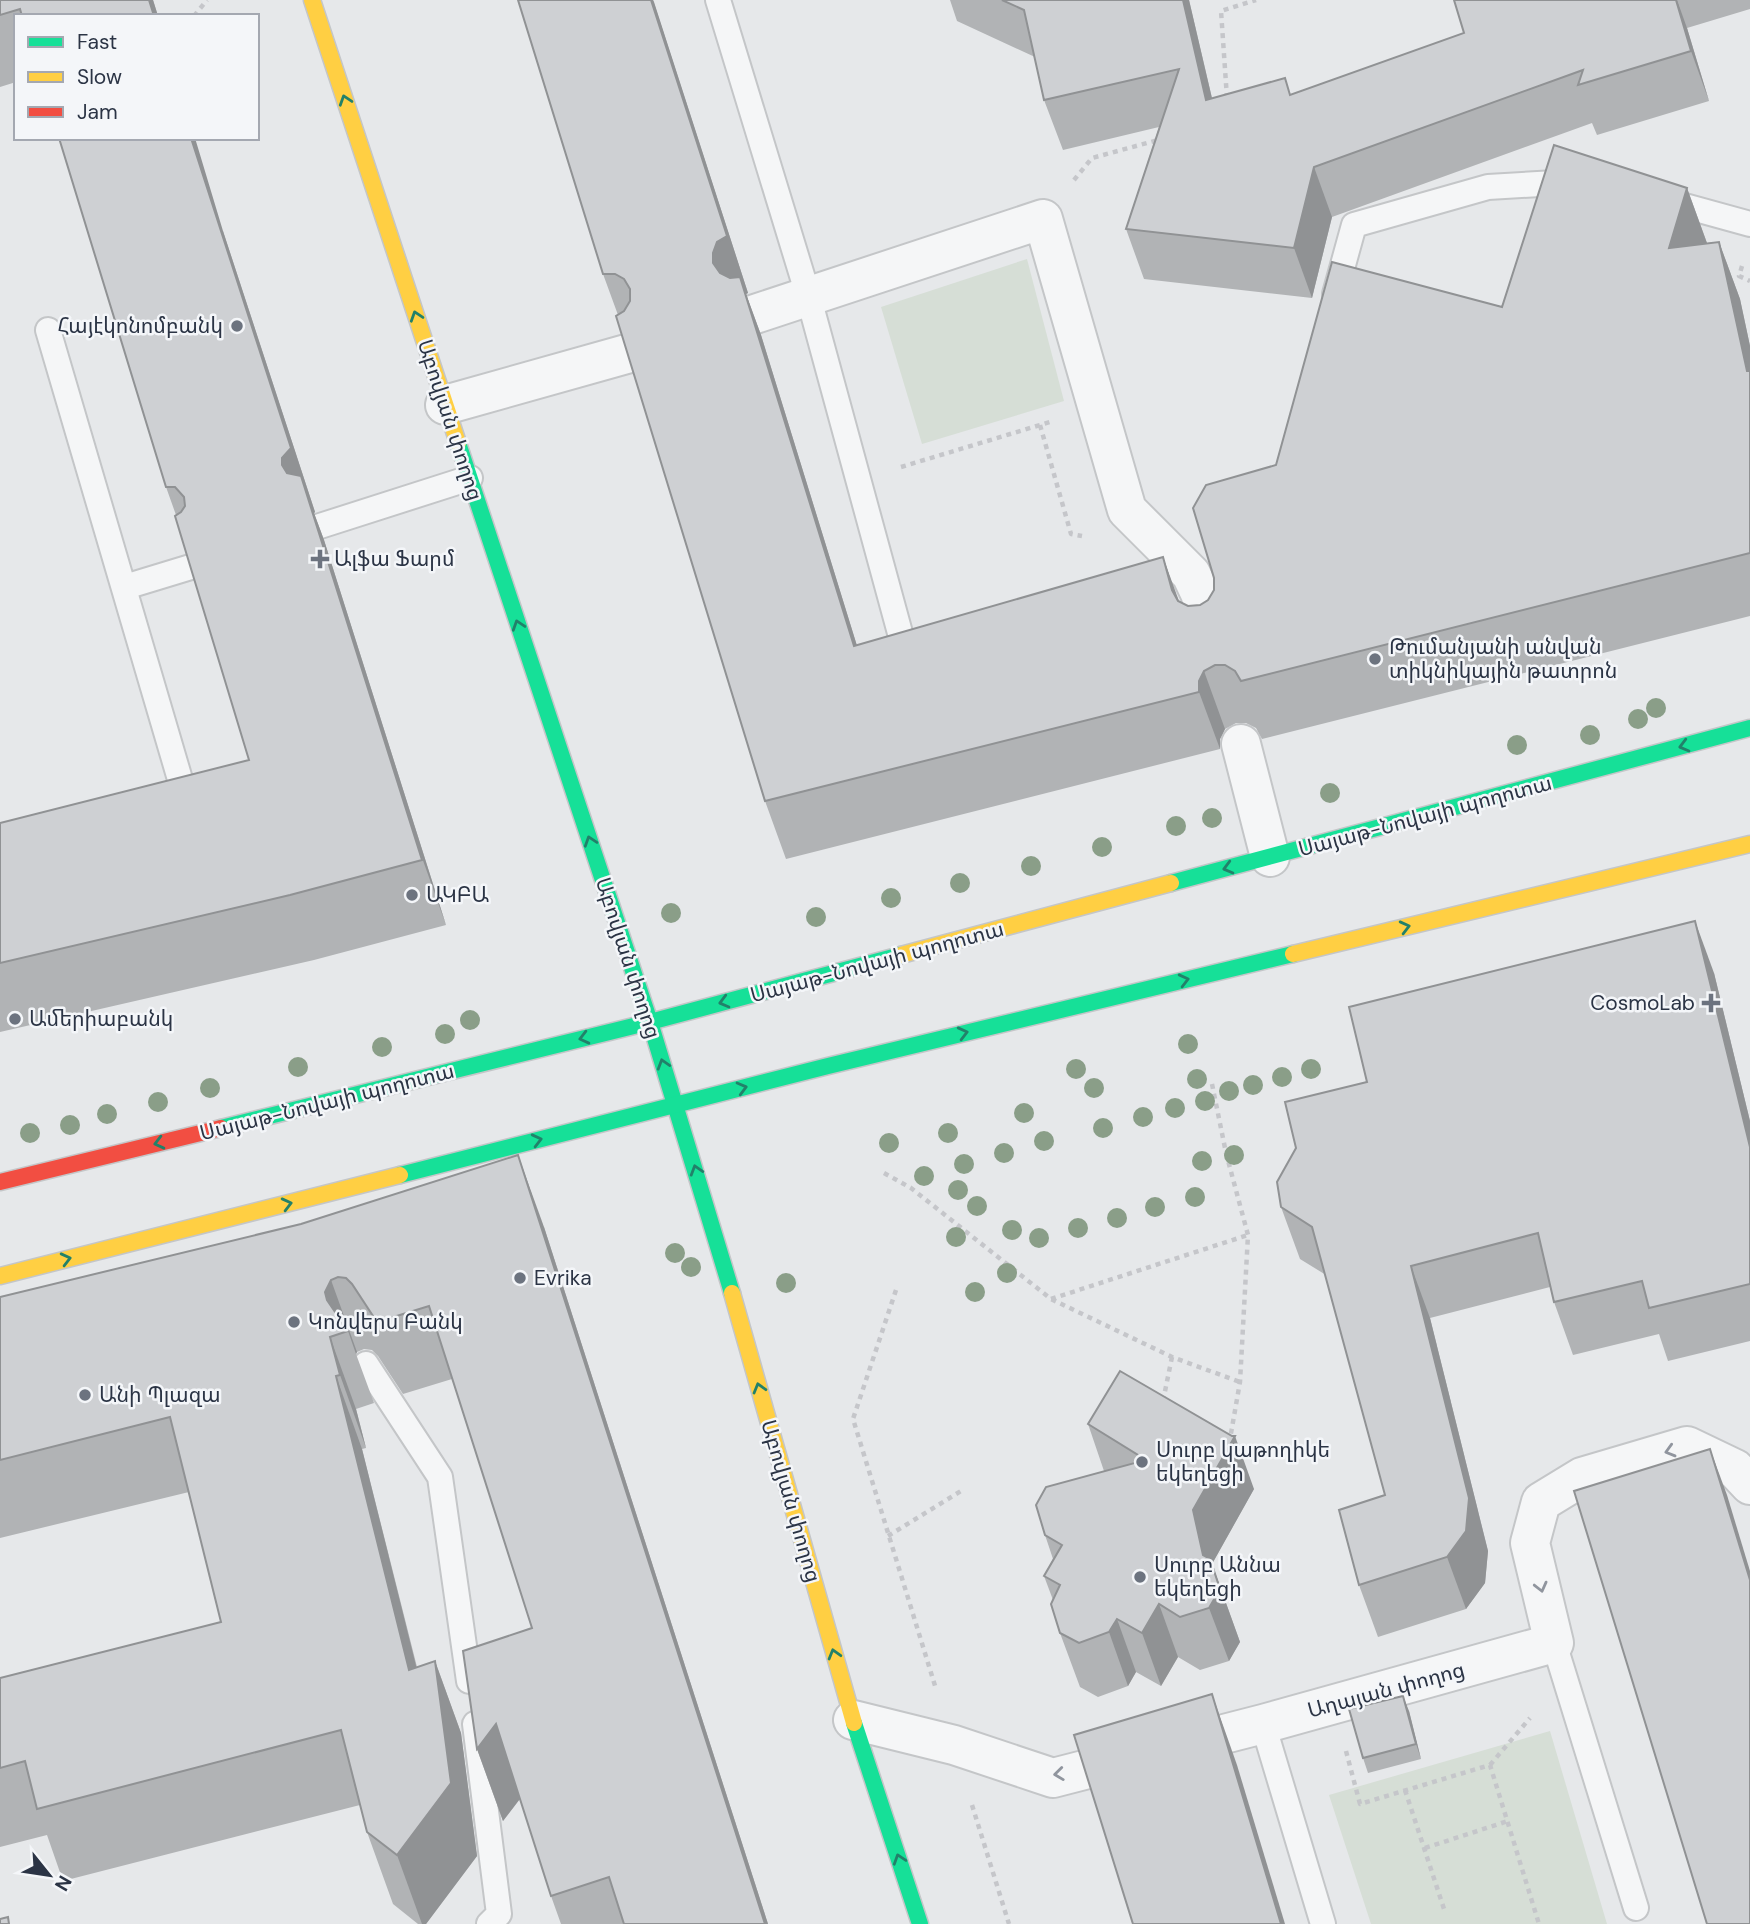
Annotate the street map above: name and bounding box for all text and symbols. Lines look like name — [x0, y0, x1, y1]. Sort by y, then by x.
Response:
legend — [14, 14, 259, 140]
text: Fast — [77, 28, 117, 56]
text: Slow — [77, 63, 122, 91]
one-way arrow — [338, 95, 353, 107]
text: Jam — [77, 98, 118, 126]
one-way arrow — [410, 311, 424, 323]
place label: Հայէկոնոմբանկ — [57, 312, 223, 340]
marker: Հայէկոնոմբանկ — [229, 318, 245, 334]
street label: Աբովյան փողոց — [411, 336, 489, 504]
place label: Ալֆա Ֆարմ — [334, 545, 455, 573]
marker: Ալֆա Ֆարմ — [312, 551, 328, 567]
one-way arrow — [512, 619, 527, 631]
place label: Թումանյանի անվան տիկնիկային թատրոն — [1389, 633, 1617, 685]
marker: Թումանյանի անվան տիկնիկային թատրոն — [1367, 651, 1383, 667]
one-way arrow — [1678, 737, 1690, 752]
street label: Սայաթ-Նովայի պողոտա — [1295, 769, 1555, 863]
one-way arrow — [584, 835, 598, 848]
one-way arrow — [1222, 860, 1234, 875]
street label: Աբովյան փողոց — [589, 874, 667, 1042]
place label: ԱԿԲԱ — [426, 881, 489, 909]
marker: ԱԿԲԱ — [404, 887, 420, 903]
street label: Սայաթ-Նովայի պողոտա — [747, 915, 1007, 1009]
one-way arrow — [1399, 921, 1411, 935]
one-way arrow — [1178, 974, 1190, 988]
place label: CosmoLab — [1590, 989, 1695, 1017]
marker: CosmoLab — [1701, 993, 1721, 1013]
one-way arrow — [718, 994, 730, 1009]
place label: Ամերիաբանկ — [29, 1005, 173, 1033]
marker: Ամերիաբանկ — [7, 1011, 23, 1027]
one-way arrow — [957, 1027, 969, 1041]
one-way arrow — [578, 1030, 590, 1044]
street label: Սայաթ-Նովայի պողոտա — [197, 1057, 457, 1147]
one-way arrow — [657, 1058, 671, 1070]
one-way arrow — [736, 1082, 748, 1096]
one-way arrow — [531, 1134, 543, 1148]
one-way arrow — [153, 1135, 165, 1150]
one-way arrow — [689, 1164, 704, 1176]
one-way arrow — [281, 1198, 293, 1212]
one-way arrow — [60, 1253, 72, 1267]
place label: Evrika — [534, 1264, 592, 1292]
marker: Evrika — [512, 1270, 528, 1286]
place label: Կոնվերս Բանկ — [308, 1308, 463, 1336]
marker: Կոնվերս Բանկ — [286, 1314, 302, 1330]
place label: Անի Պլազա — [99, 1381, 221, 1409]
one-way arrow — [753, 1382, 767, 1394]
marker: Անի Պլազա — [77, 1387, 93, 1403]
street label: Աբովյան փողոց — [754, 1416, 828, 1586]
place label: Սուրբ կաթողիկե եկեղեցի — [1156, 1436, 1330, 1488]
one-way arrow — [1664, 1443, 1676, 1458]
marker: Սուրբ կաթողիկե եկեղեցի — [1134, 1454, 1150, 1470]
place label: Սուրբ Աննա եկեղեցի — [1154, 1551, 1281, 1603]
marker: Սուրբ Աննա եկեղեցի — [1132, 1569, 1148, 1585]
one-way arrow — [1533, 1581, 1547, 1593]
one-way arrow — [828, 1648, 843, 1660]
street label: Աղայան փողոց — [1304, 1656, 1468, 1724]
one-way arrow — [1053, 1767, 1065, 1782]
north arrow — [14, 1840, 84, 1910]
one-way arrow — [892, 1854, 907, 1866]
text: N — [49, 1871, 78, 1896]

